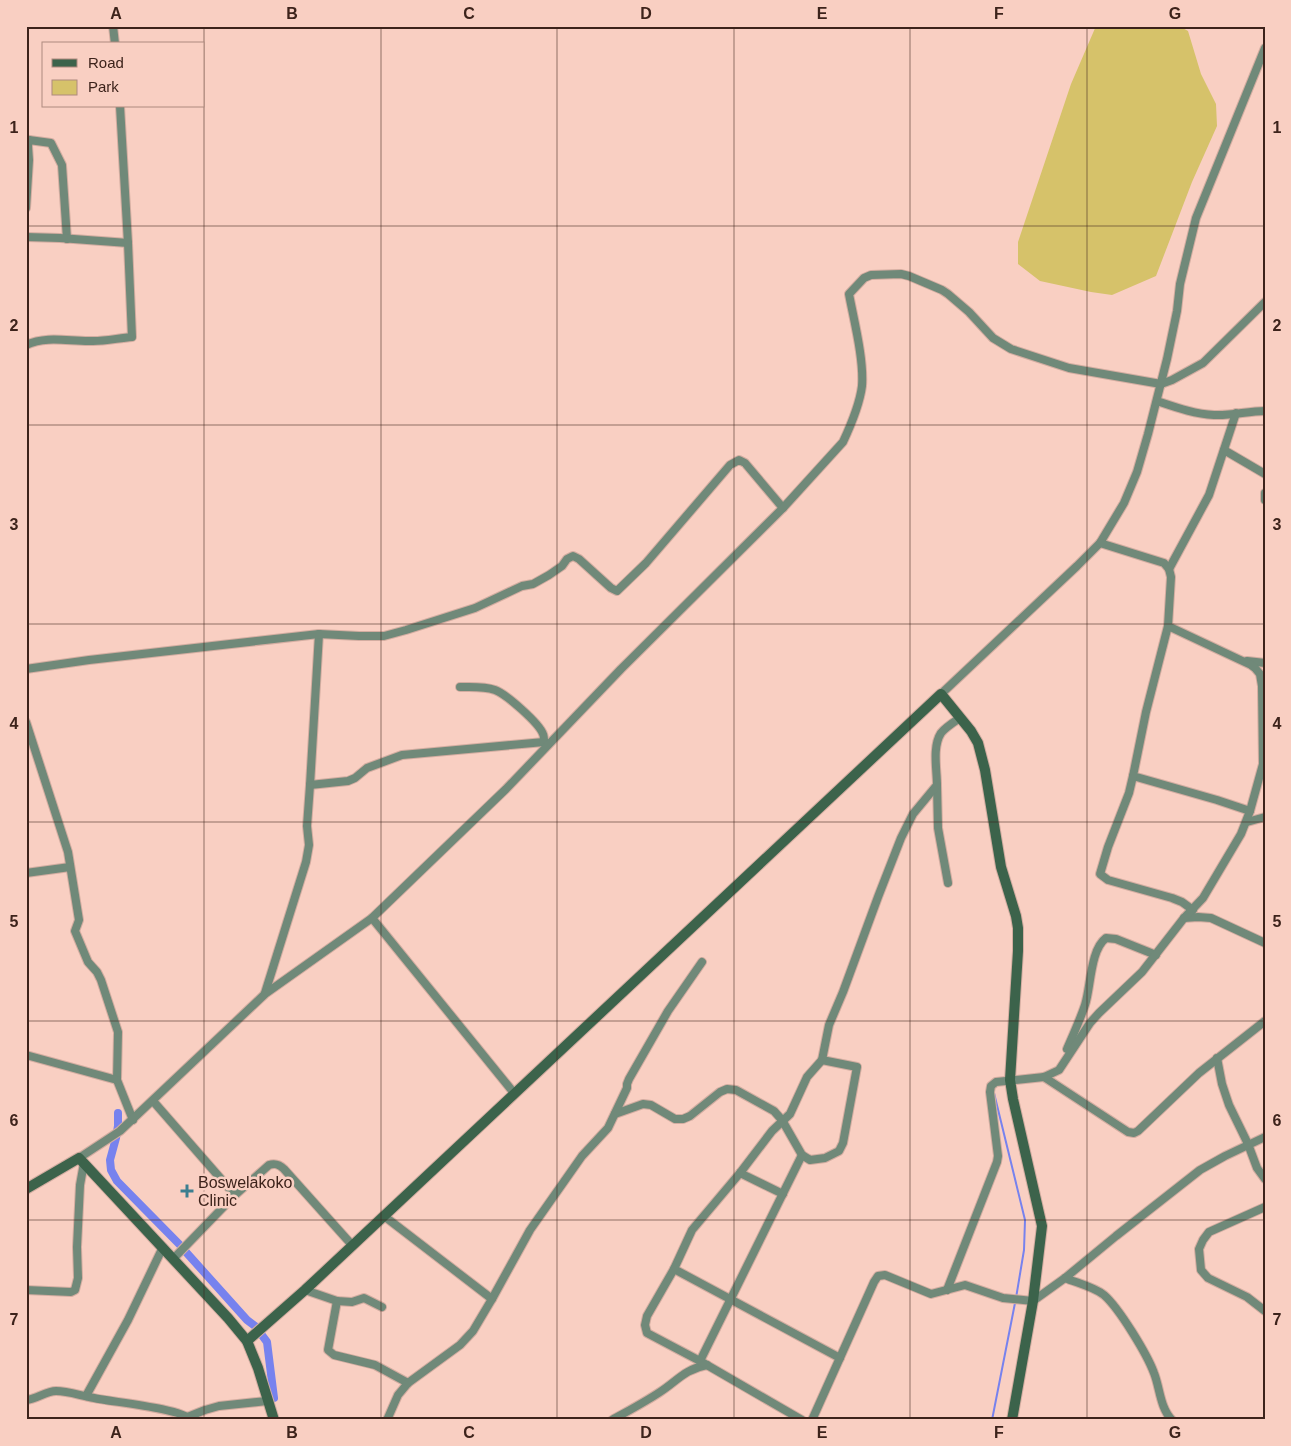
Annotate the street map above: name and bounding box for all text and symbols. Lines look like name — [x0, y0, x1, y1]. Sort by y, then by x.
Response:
text: A — [110, 5, 122, 22]
text: B — [286, 5, 298, 22]
text: C — [463, 5, 475, 22]
text: D — [640, 5, 652, 22]
text: E — [817, 5, 828, 22]
text: F — [994, 5, 1004, 22]
text: G — [1169, 5, 1181, 22]
legend — [42, 42, 205, 108]
text: Road — [88, 54, 124, 71]
text: Park — [88, 78, 119, 95]
text: 1 — [10, 119, 19, 136]
text: 1 — [1273, 119, 1282, 136]
text: 2 — [10, 317, 19, 334]
text: 2 — [1273, 317, 1282, 334]
text: 3 — [10, 516, 19, 533]
text: 3 — [1273, 516, 1282, 533]
text: 4 — [10, 715, 19, 732]
text: 4 — [1273, 715, 1282, 732]
text: 5 — [10, 913, 19, 930]
text: 5 — [1273, 913, 1282, 930]
text: 6 — [10, 1112, 19, 1129]
text: 6 — [1273, 1112, 1282, 1129]
place label: Boswelakoko Clinic — [198, 1174, 292, 1209]
marker: Boswelakoko Clinic — [180, 1184, 194, 1198]
text: 7 — [10, 1311, 19, 1328]
text: 7 — [1273, 1311, 1282, 1328]
text: A — [110, 1424, 122, 1441]
text: B — [286, 1424, 298, 1441]
text: C — [463, 1424, 475, 1441]
text: D — [640, 1424, 652, 1441]
text: E — [817, 1424, 828, 1441]
text: F — [994, 1424, 1004, 1441]
text: G — [1169, 1424, 1181, 1441]

